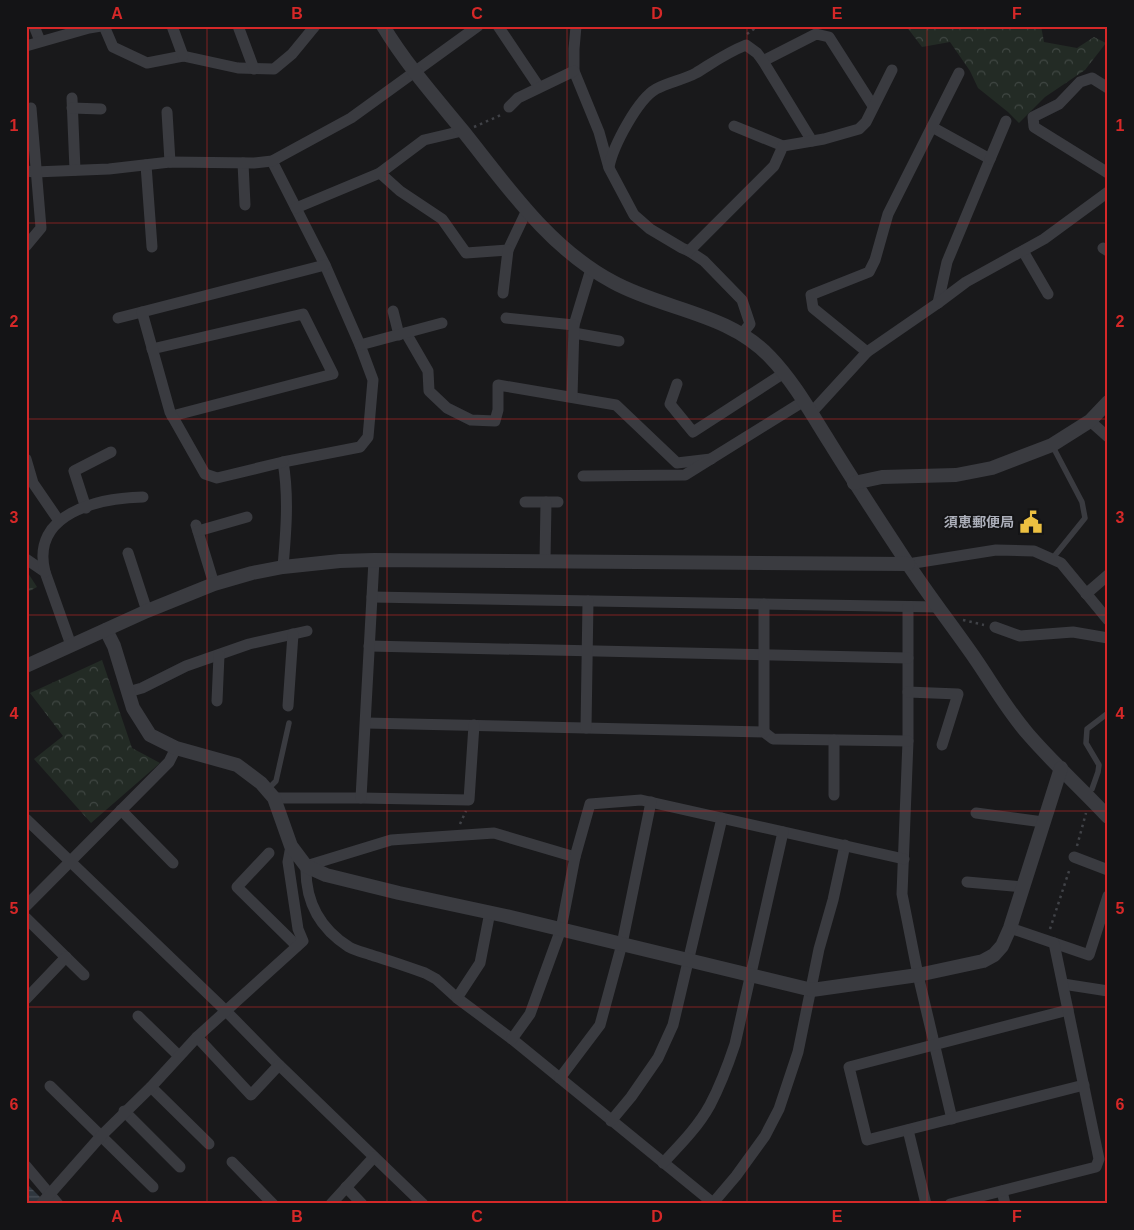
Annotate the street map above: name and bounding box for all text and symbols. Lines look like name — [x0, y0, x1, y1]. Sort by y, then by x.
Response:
text: A — [111, 5, 123, 22]
text: B — [291, 5, 303, 22]
text: C — [471, 5, 483, 22]
text: D — [651, 5, 663, 22]
text: E — [832, 5, 843, 22]
text: F — [1012, 5, 1022, 22]
text: 1 — [10, 117, 19, 134]
text: 1 — [1116, 117, 1125, 134]
text: 2 — [10, 313, 19, 330]
text: 2 — [1116, 313, 1125, 330]
text: 3 — [10, 509, 19, 526]
public building icon: 須恵郵便局 — [1018, 509, 1044, 535]
text: 3 — [1116, 509, 1125, 526]
place label: 須恵郵便局 — [944, 514, 1014, 530]
text: 4 — [10, 705, 19, 722]
text: 4 — [1116, 705, 1125, 722]
text: 5 — [10, 900, 19, 917]
text: 5 — [1116, 900, 1125, 917]
text: 6 — [10, 1096, 19, 1113]
text: 6 — [1116, 1096, 1125, 1113]
text: A — [111, 1208, 123, 1225]
text: B — [291, 1208, 303, 1225]
text: C — [471, 1208, 483, 1225]
text: D — [651, 1208, 663, 1225]
text: E — [832, 1208, 843, 1225]
text: F — [1012, 1208, 1022, 1225]

